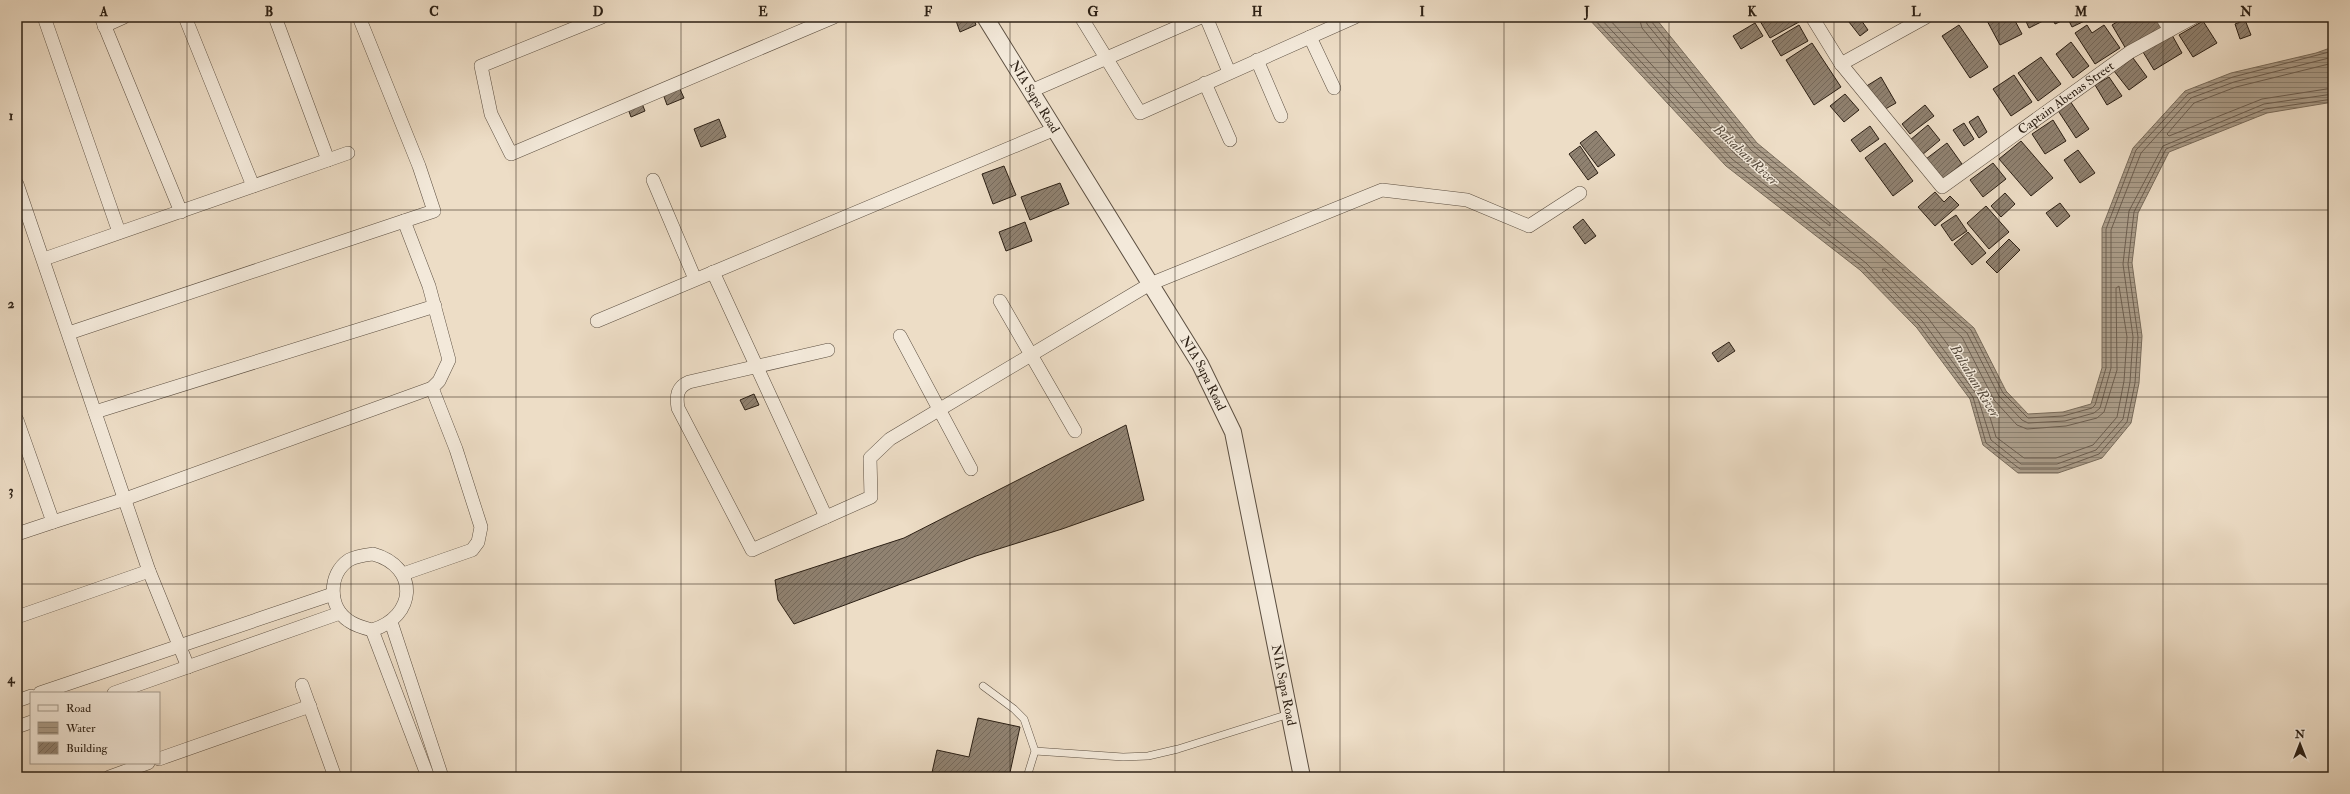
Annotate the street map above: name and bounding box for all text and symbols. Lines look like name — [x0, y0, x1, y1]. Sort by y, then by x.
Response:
text: A — [99, 4, 109, 20]
text: B — [265, 4, 273, 20]
text: C — [429, 4, 439, 20]
text: D — [593, 4, 604, 20]
text: E — [758, 4, 768, 20]
text: F — [924, 4, 933, 20]
text: G — [1088, 4, 1099, 20]
text: H — [1252, 4, 1263, 20]
text: I — [1419, 4, 1425, 20]
text: J — [1583, 4, 1590, 21]
text: K — [1747, 4, 1757, 20]
text: L — [1911, 4, 1921, 20]
text: M — [2074, 4, 2088, 20]
text: N — [2239, 4, 2252, 20]
street label: NIA Sapa Road — [1006, 58, 1063, 137]
street label: Captain Abenas Street — [2015, 58, 2117, 138]
text: 1 — [9, 108, 14, 124]
water label: Balsahan River — [1709, 120, 1782, 190]
text: 2 — [8, 296, 15, 312]
street label: NIA Sapa Road — [1177, 333, 1230, 414]
water label: Balsahan River — [1946, 341, 2004, 421]
text: 3 — [9, 483, 14, 499]
street label: NIA Sapa Road — [1268, 643, 1300, 728]
text: 4 — [6, 671, 15, 687]
legend — [30, 692, 160, 764]
text: Road — [66, 701, 91, 716]
text: Water — [65, 721, 96, 736]
north arrow — [2280, 724, 2320, 764]
text: N — [2294, 728, 2306, 741]
text: Building — [66, 741, 109, 756]

